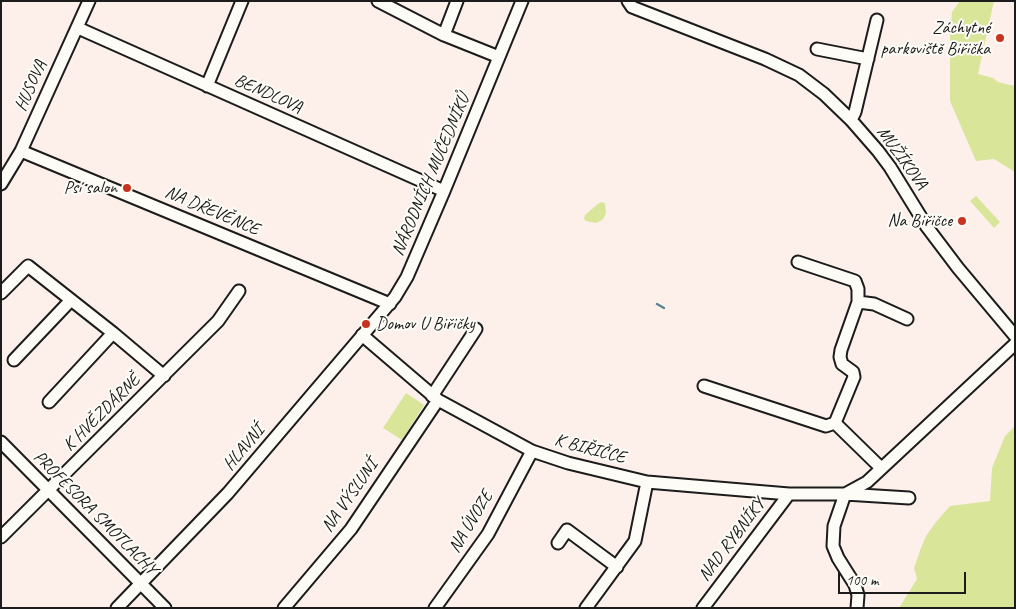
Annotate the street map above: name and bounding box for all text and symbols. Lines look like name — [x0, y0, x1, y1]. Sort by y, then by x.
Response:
place label: Záchytné parkoviště Biřička — [881, 17, 990, 59]
marker: Záchytné parkoviště Biřička — [994, 32, 1006, 44]
street label: HUSOVA — [10, 57, 52, 115]
street label: BENDLOVA — [231, 69, 305, 119]
street label: NÁRODNÍCH MUČEDNÍKŮ — [387, 91, 475, 259]
street label: MUŽÍKOVA — [872, 122, 932, 194]
place label: Psí salon — [64, 177, 117, 199]
street label: NA DŘEVĚNCE — [162, 181, 262, 241]
marker: Psí salon — [121, 182, 133, 194]
place label: Na Biřičce — [888, 210, 952, 232]
marker: Na Biřičce — [956, 215, 968, 227]
place label: Domov U Biřičky — [376, 313, 475, 335]
marker: Domov U Biřičky — [360, 318, 372, 330]
street label: K HVĚZDÁRNĚ — [59, 370, 145, 456]
street label: HLAVNÍ — [219, 421, 269, 475]
street label: K BIŘIČCE — [552, 429, 628, 469]
street label: PROFESORA SMOTLACHY — [28, 446, 162, 580]
street label: NA VÝSLUNÍ — [317, 455, 383, 537]
street label: NA ÚVOZE — [444, 487, 498, 557]
street label: NAD RYBNÍKY — [694, 494, 770, 586]
scale bar — [841, 562, 968, 594]
text: 100 m — [846, 571, 878, 590]

